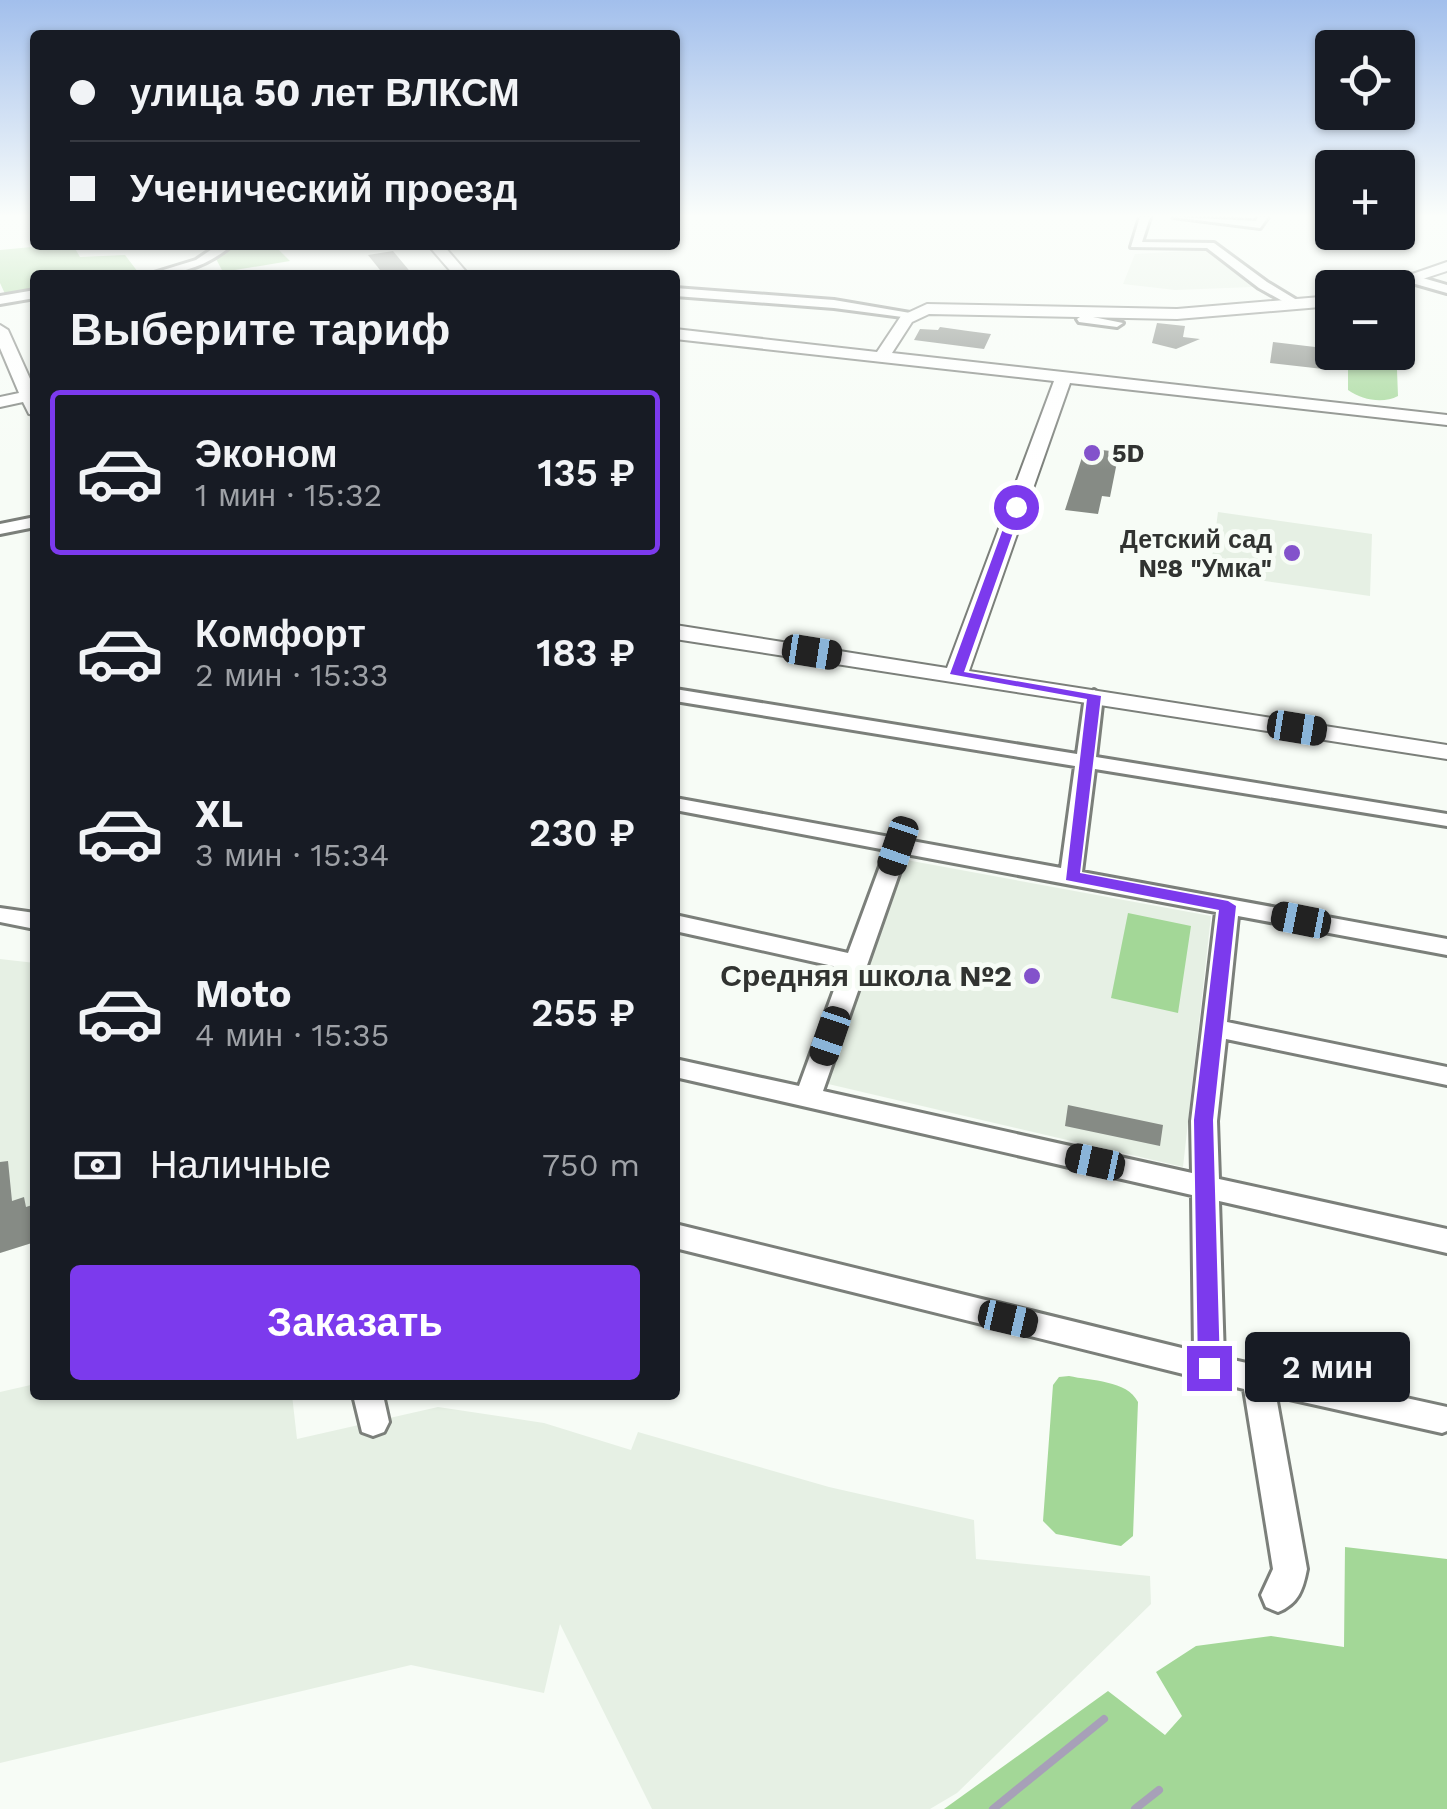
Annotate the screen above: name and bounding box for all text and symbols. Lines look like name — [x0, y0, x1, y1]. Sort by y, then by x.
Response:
map controls — [1315, 30, 1415, 370]
button: locate — [1315, 30, 1415, 130]
text: улица 50 лет ВЛКСМ — [130, 71, 520, 115]
button: + — [1315, 150, 1415, 250]
text: Ученический проезд — [130, 167, 517, 211]
button: − — [1315, 270, 1415, 370]
text: Выберите тариф — [70, 303, 450, 356]
icon: car — [75, 428, 165, 518]
text: Эконом — [195, 432, 338, 476]
place label: 5D — [1112, 439, 1145, 468]
marker: 5D — [1081, 442, 1103, 464]
text: 135 ₽ — [537, 451, 635, 495]
text: 1 мин · 15:32 — [195, 476, 382, 514]
route start — [994, 485, 1039, 530]
place label: Детский сад №8 "Умка" — [1120, 525, 1272, 583]
marker: Детский сад №8 "Умка" — [1281, 542, 1303, 564]
icon: car — [75, 608, 165, 698]
text: Комфорт — [195, 612, 366, 656]
text: 183 ₽ — [536, 631, 635, 675]
car — [780, 632, 844, 672]
text: 2 мин · 15:33 — [195, 656, 388, 694]
car — [1265, 708, 1329, 748]
icon: car — [75, 788, 165, 878]
text: XL — [195, 792, 243, 836]
text: 230 ₽ — [529, 811, 635, 855]
car — [874, 813, 922, 879]
text: 3 мин · 15:34 — [195, 836, 389, 874]
car — [1269, 900, 1333, 940]
place label: Средняя школа №2 — [720, 958, 1012, 993]
marker: Средняя школа №2 — [1021, 965, 1043, 987]
icon: car — [75, 968, 165, 1058]
text: Moto — [195, 972, 291, 1016]
text: 255 ₽ — [531, 991, 635, 1035]
car — [806, 1003, 854, 1069]
text: 4 мин · 15:35 — [195, 1016, 389, 1054]
icon: cash — [70, 1138, 125, 1193]
car — [1063, 1141, 1127, 1183]
text: Наличные — [150, 1143, 331, 1187]
text: 750 m — [542, 1146, 640, 1184]
button: Заказать — [70, 1265, 640, 1380]
car — [975, 1298, 1041, 1340]
callout: 2 мин — [1244, 1333, 1409, 1403]
route end — [1187, 1346, 1232, 1391]
text: 2 мин — [1282, 1348, 1373, 1386]

